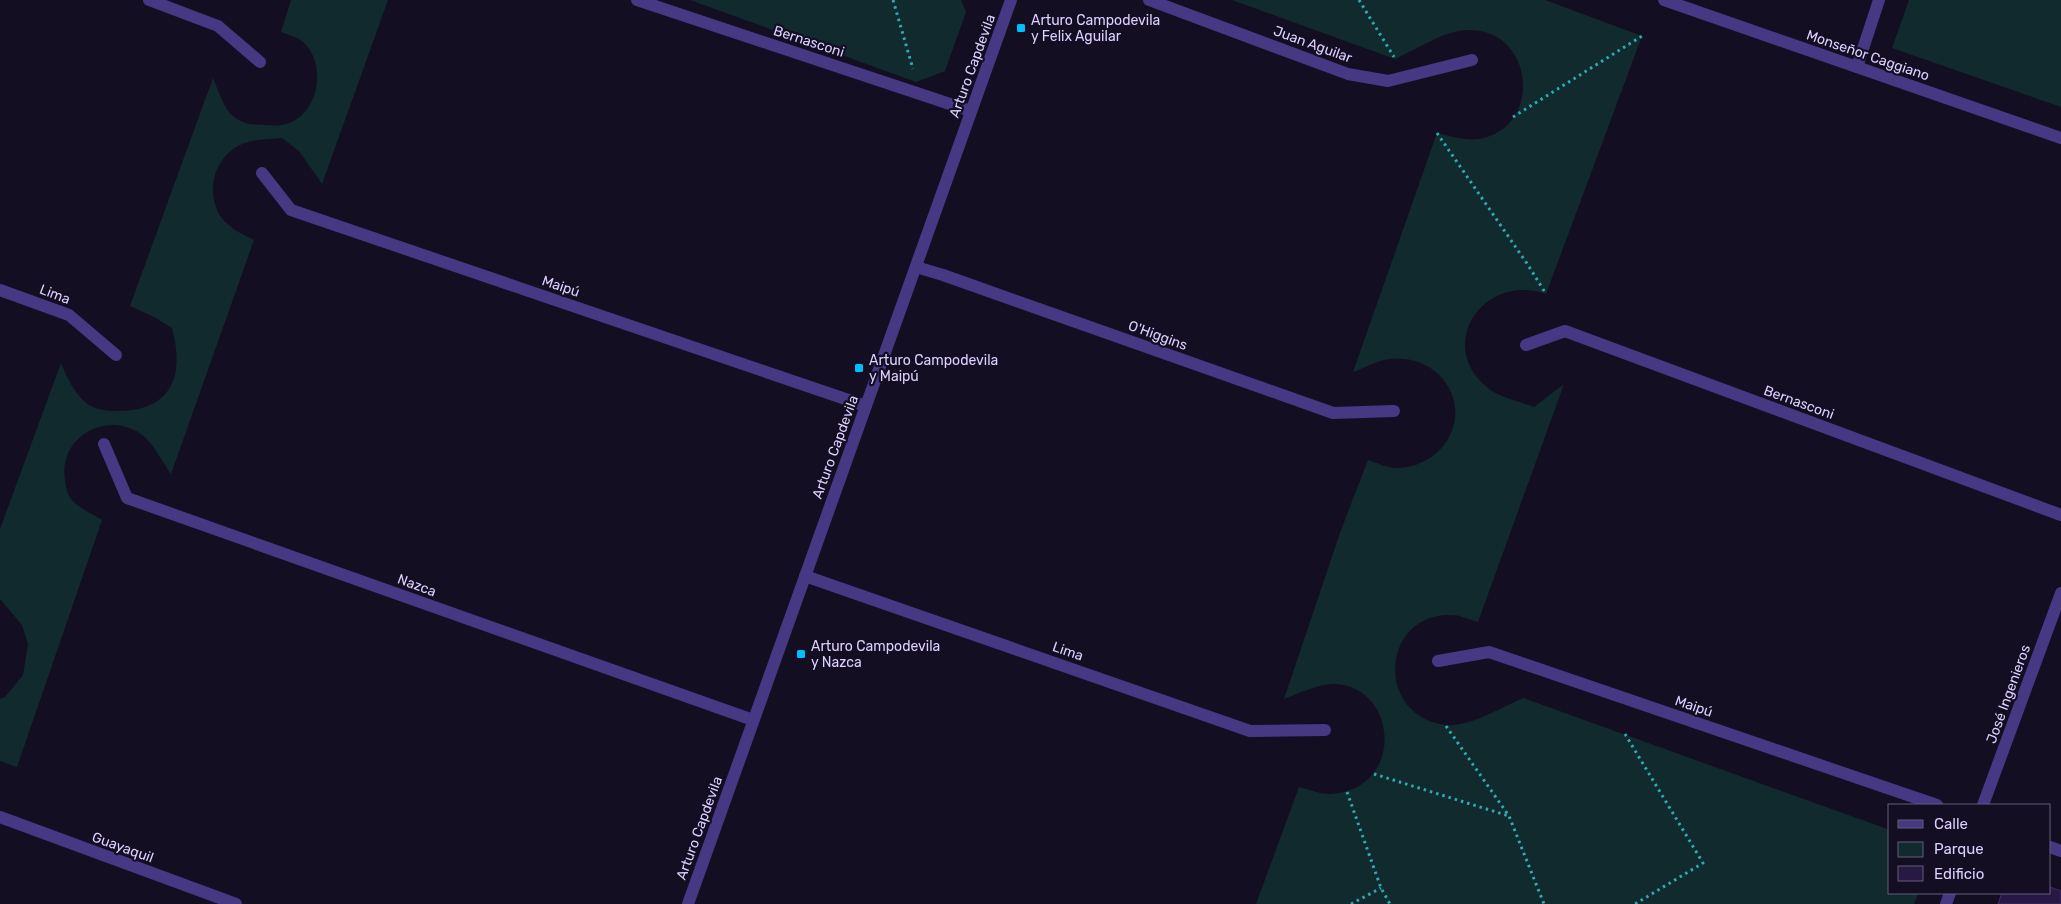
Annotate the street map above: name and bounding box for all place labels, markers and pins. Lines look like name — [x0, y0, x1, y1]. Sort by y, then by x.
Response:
place label: Arturo Campodevila y Felix Aguilar — [1031, 12, 1160, 45]
marker: Arturo Campodevila y Felix Aguilar — [1015, 22, 1027, 34]
place label: Arturo Campodevila y Maipú — [869, 352, 998, 385]
marker: Arturo Campodevila y Maipú — [853, 362, 865, 374]
place label: Arturo Campodevila y Nazca — [811, 638, 940, 671]
marker: Arturo Campodevila y Nazca — [795, 648, 807, 660]

